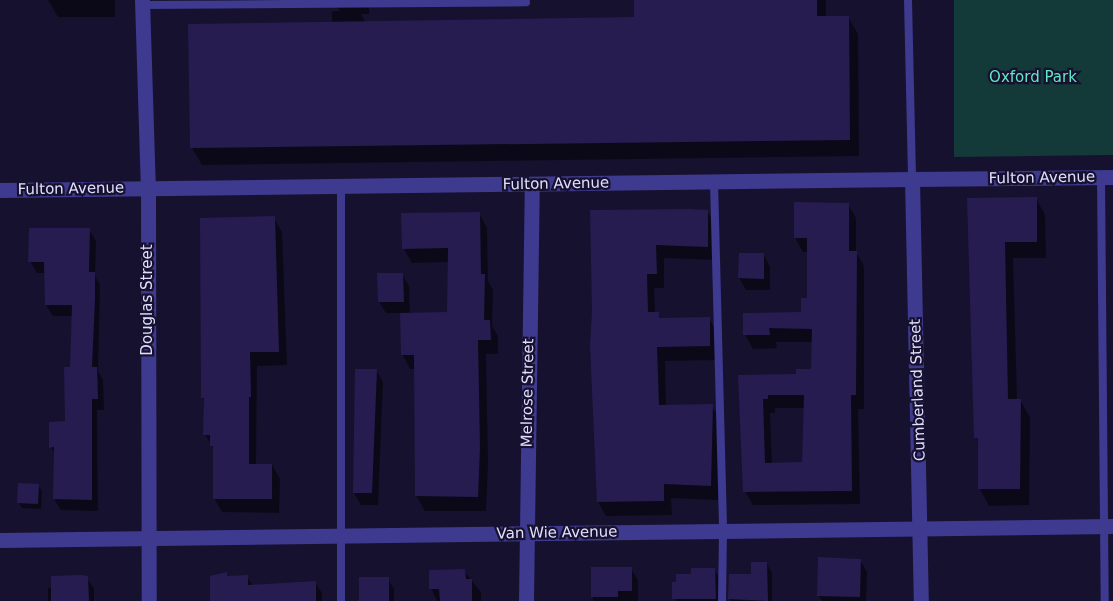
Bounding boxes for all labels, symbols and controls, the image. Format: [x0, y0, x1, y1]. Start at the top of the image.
park label: Oxford Park [989, 69, 1077, 87]
street label: Fulton Avenue [989, 168, 1095, 188]
street label: Fulton Avenue [503, 174, 609, 194]
street label: Fulton Avenue [18, 179, 124, 199]
street label: Douglas Street [139, 244, 157, 356]
street label: Cumberland Street [907, 319, 929, 461]
street label: Melrose Street [518, 338, 538, 448]
street label: Van Wie Avenue [496, 523, 618, 543]

